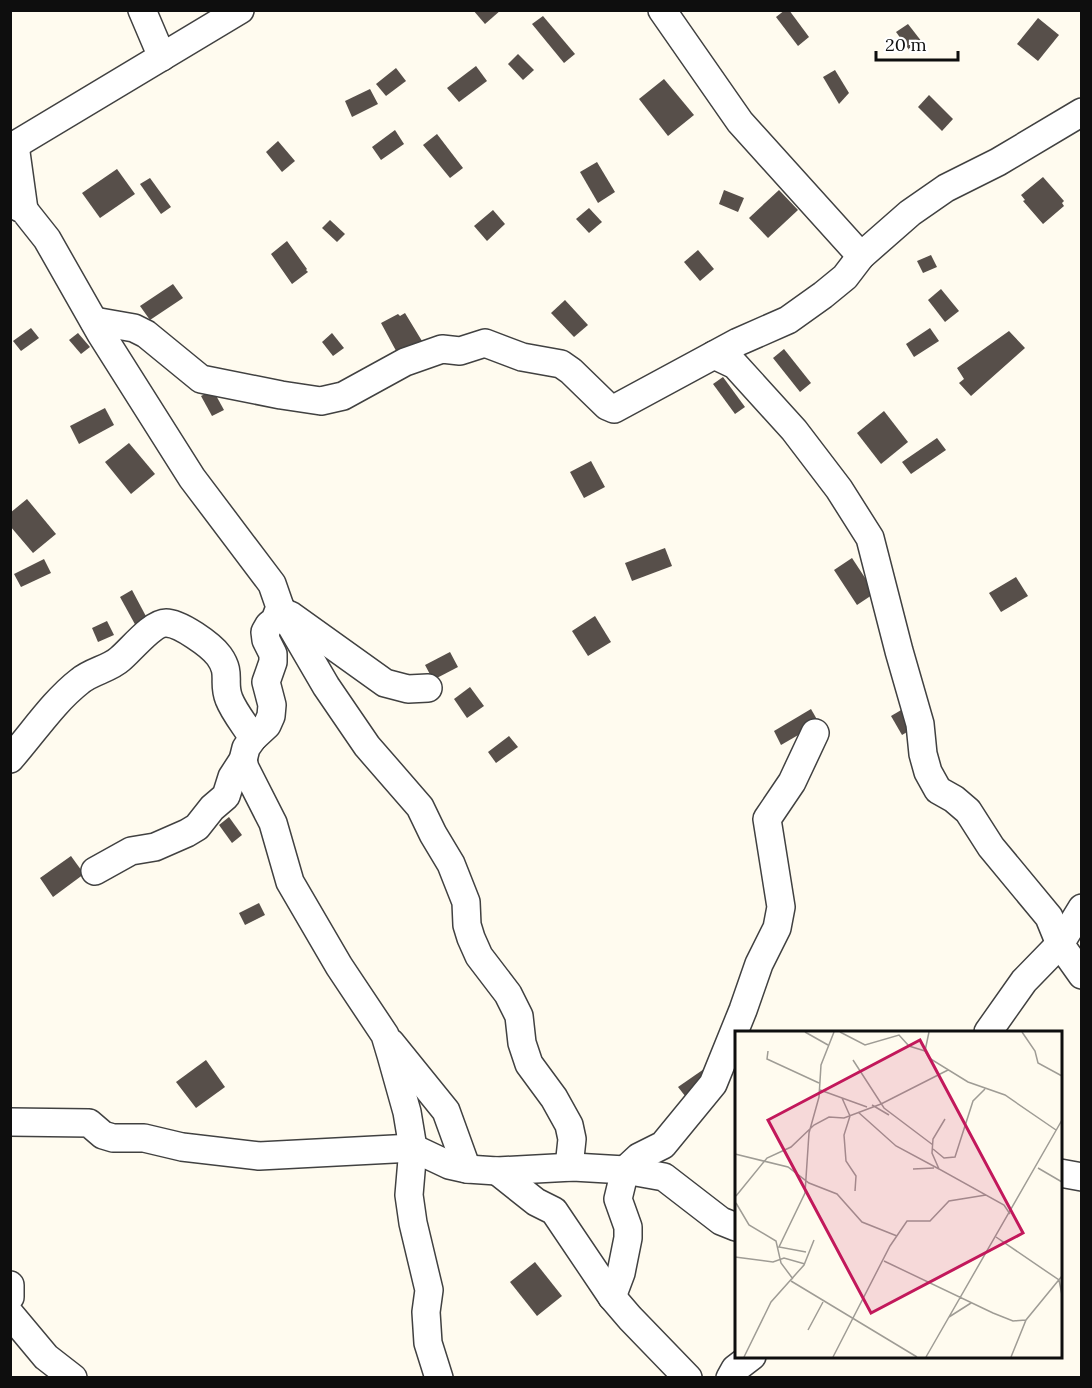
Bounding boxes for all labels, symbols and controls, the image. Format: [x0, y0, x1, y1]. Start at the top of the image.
scale bar [876, 24, 958, 62]
text: 20 m [885, 33, 927, 56]
inset map [735, 1031, 1062, 1358]

